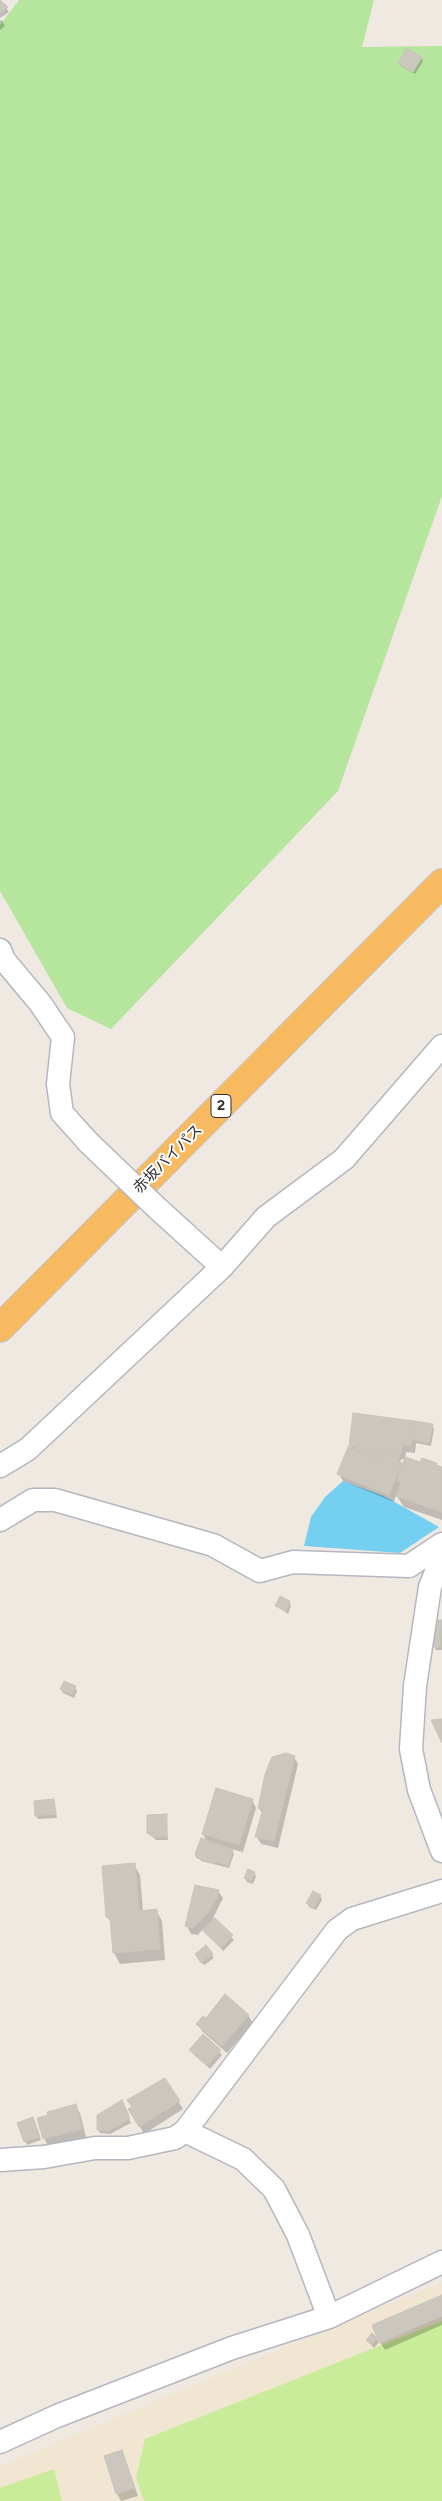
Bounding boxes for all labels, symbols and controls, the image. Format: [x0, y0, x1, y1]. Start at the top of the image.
road number: 2 [211, 1094, 231, 1118]
street label: 赤坂バイパス [130, 1121, 206, 1197]

